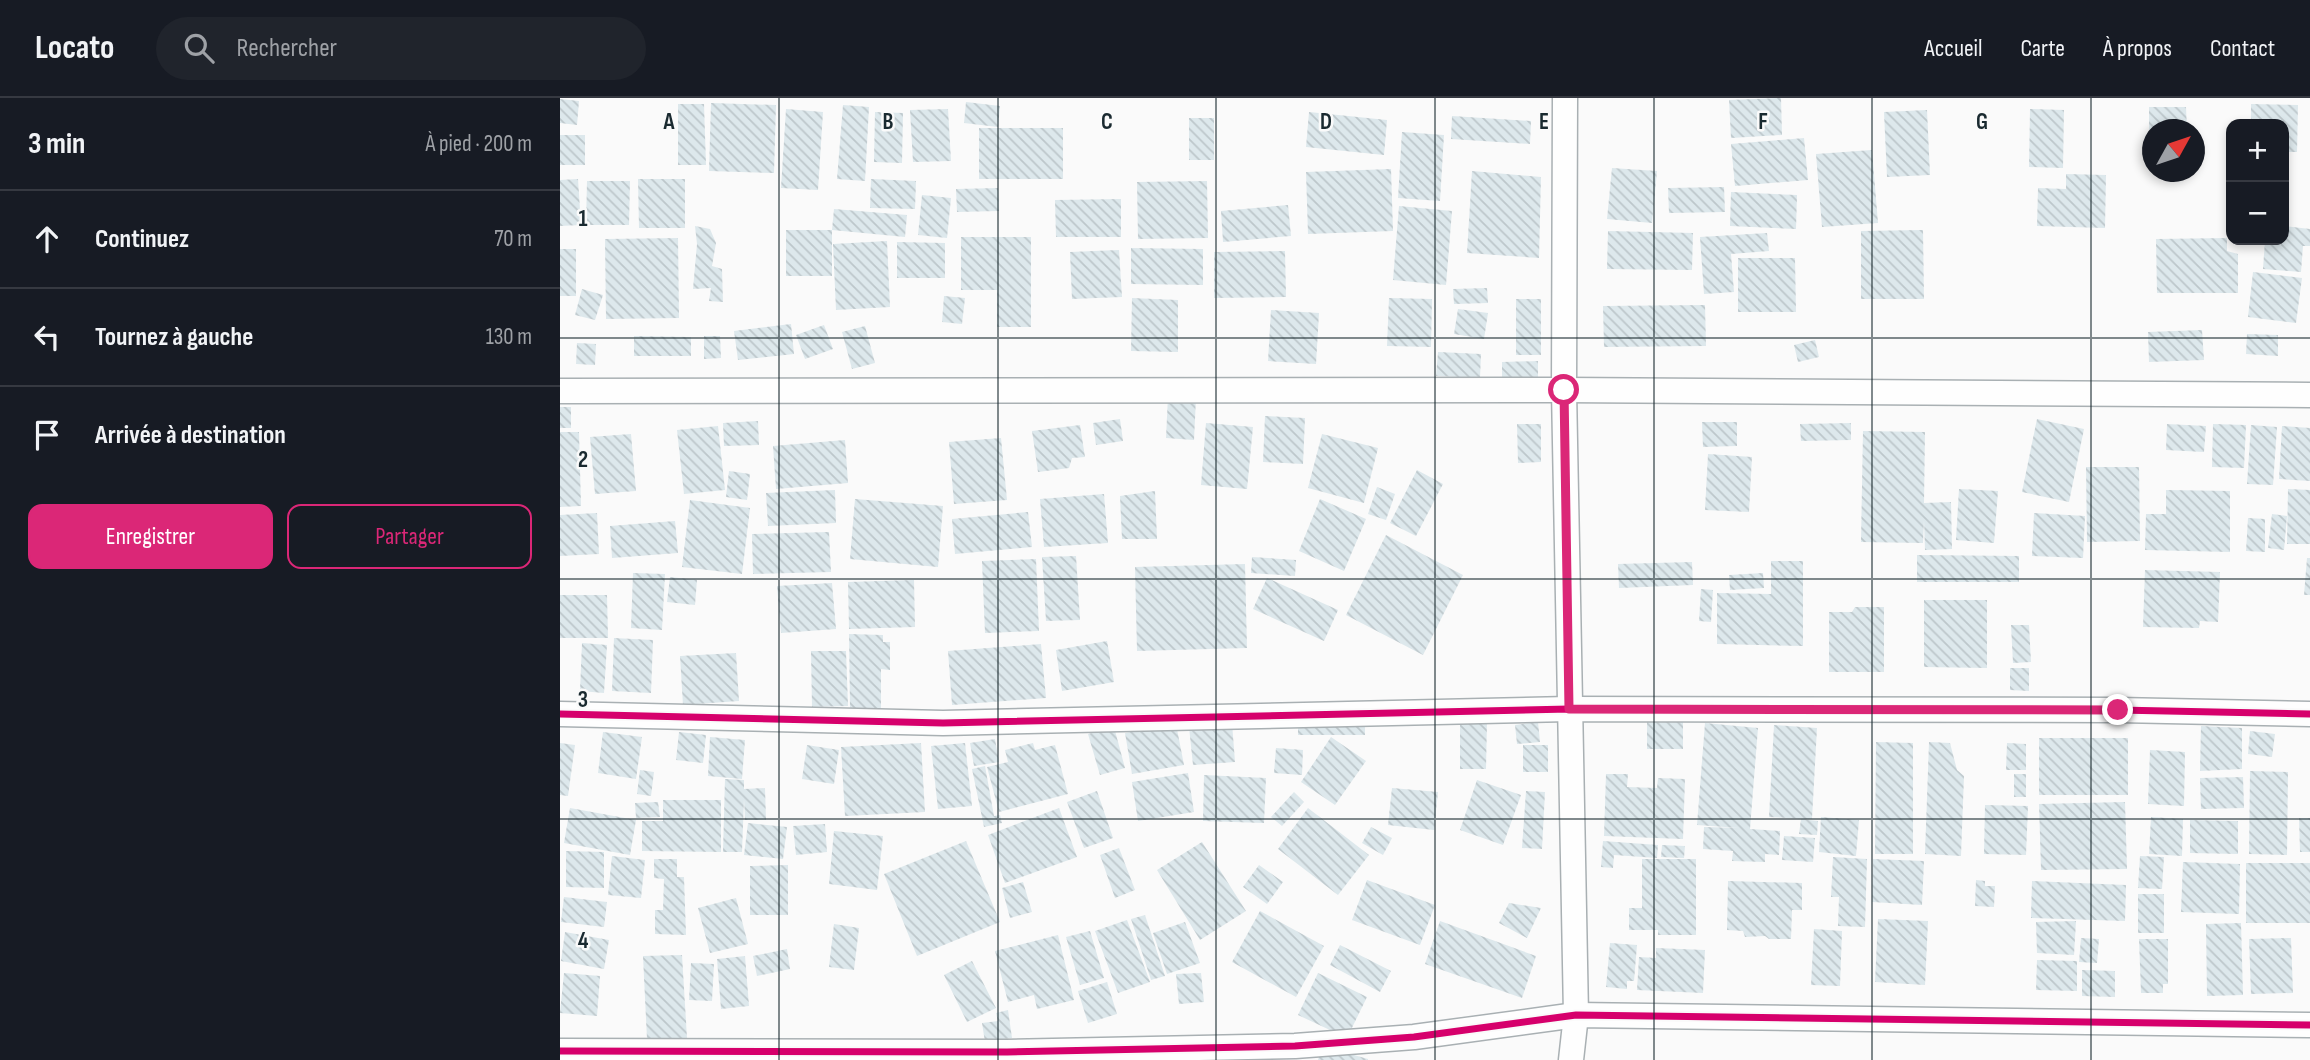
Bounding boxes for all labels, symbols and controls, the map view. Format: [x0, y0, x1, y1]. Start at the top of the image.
search box [156, 17, 646, 80]
text: Locato [35, 28, 114, 68]
icon: search [180, 29, 218, 67]
text: Rechercher [236, 33, 337, 64]
text: Accueil [1924, 34, 1983, 63]
text: Carte [2021, 34, 2065, 63]
text: À propos [2103, 34, 2172, 63]
text: Contact [2210, 34, 2275, 63]
text: A [663, 108, 676, 136]
text: B [883, 108, 894, 136]
text: C [1101, 108, 1113, 136]
text: D [1320, 108, 1332, 136]
text: E [1539, 108, 1549, 136]
text: F [1758, 108, 1768, 136]
text: G [1976, 108, 1988, 136]
north arrow [2142, 119, 2205, 182]
map controls [2226, 119, 2289, 245]
button: + [2226, 119, 2289, 182]
text: 3 min [28, 126, 85, 162]
text: À pied · 200 m [426, 130, 532, 158]
button: − [2226, 182, 2289, 245]
text: 1 [578, 205, 588, 233]
icon: ahead [28, 220, 66, 258]
text: Continuez [95, 224, 189, 255]
text: 70 m [494, 225, 532, 253]
icon: left [28, 318, 66, 356]
text: Tournez à gauche [95, 322, 253, 353]
text: 130 m [486, 323, 532, 351]
route start [1548, 374, 1579, 405]
icon: arrive [28, 416, 66, 454]
text: Arrivée à destination [95, 420, 286, 451]
text: 2 [578, 446, 588, 474]
button: Enregistrer [28, 504, 273, 569]
button: Partager [287, 504, 532, 569]
text: 3 [578, 686, 588, 714]
route end [2102, 694, 2133, 725]
text: 4 [578, 927, 589, 955]

